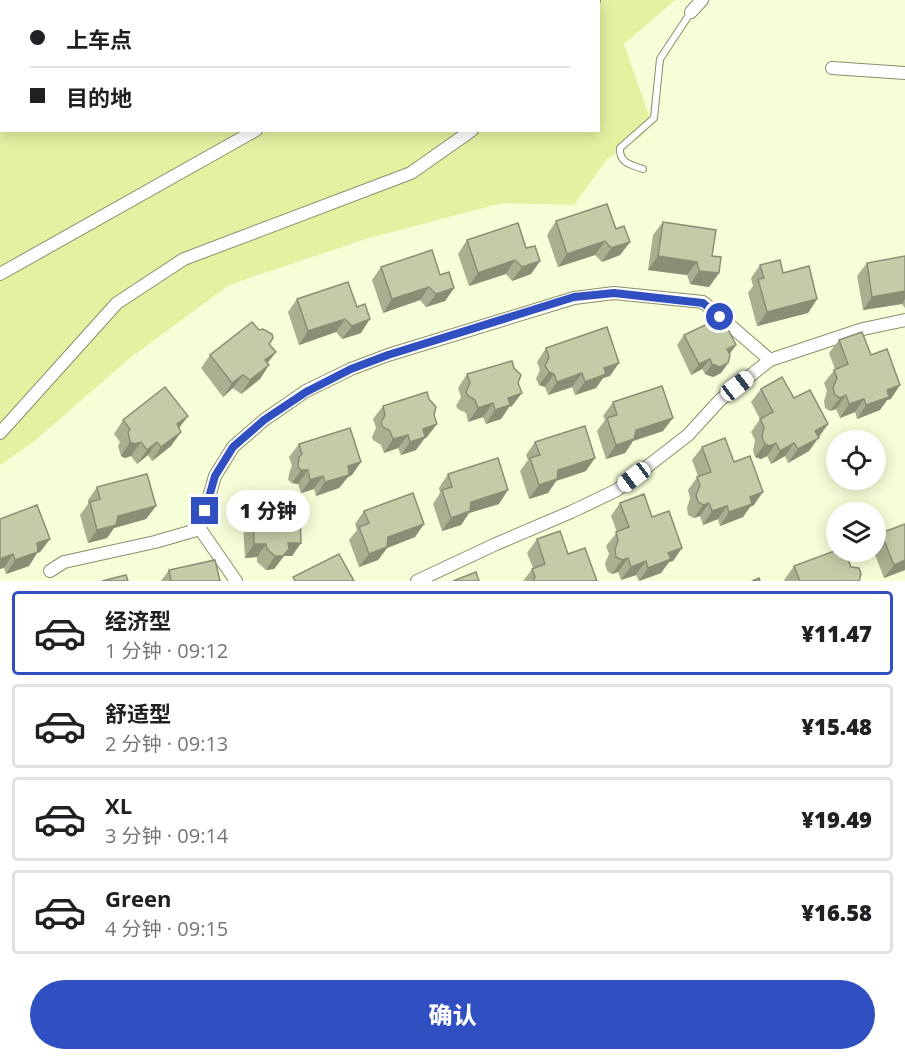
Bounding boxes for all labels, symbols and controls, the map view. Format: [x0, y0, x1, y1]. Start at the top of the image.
text: 上车点 [66, 24, 132, 54]
text: 目的地 [66, 82, 132, 112]
route start [706, 303, 733, 330]
car [717, 368, 757, 404]
map controls [826, 430, 886, 562]
button: locate [826, 430, 886, 490]
car [614, 459, 654, 495]
callout: 1 分钟 [226, 490, 310, 532]
route end [191, 497, 218, 524]
text: 1 分钟 [240, 497, 296, 524]
button: layers [826, 502, 886, 562]
text: 经济型 [105, 605, 171, 635]
icon: car [33, 606, 87, 660]
text: ¥11.47 [801, 618, 872, 648]
text: 1 分钟 · 09:12 [105, 637, 228, 664]
text: 舒适型 [105, 698, 171, 728]
icon: car [33, 699, 87, 753]
text: ¥15.48 [801, 711, 872, 741]
text: 2 分钟 · 09:13 [105, 730, 228, 757]
text: XL [105, 790, 132, 820]
icon: car [33, 792, 87, 846]
text: ¥19.49 [801, 804, 872, 834]
text: 3 分钟 · 09:14 [105, 822, 228, 849]
text: Green [105, 883, 171, 913]
icon: car [33, 885, 87, 939]
text: ¥16.58 [801, 897, 872, 927]
text: 4 分钟 · 09:15 [105, 915, 228, 942]
button: 确认 [30, 980, 875, 1049]

